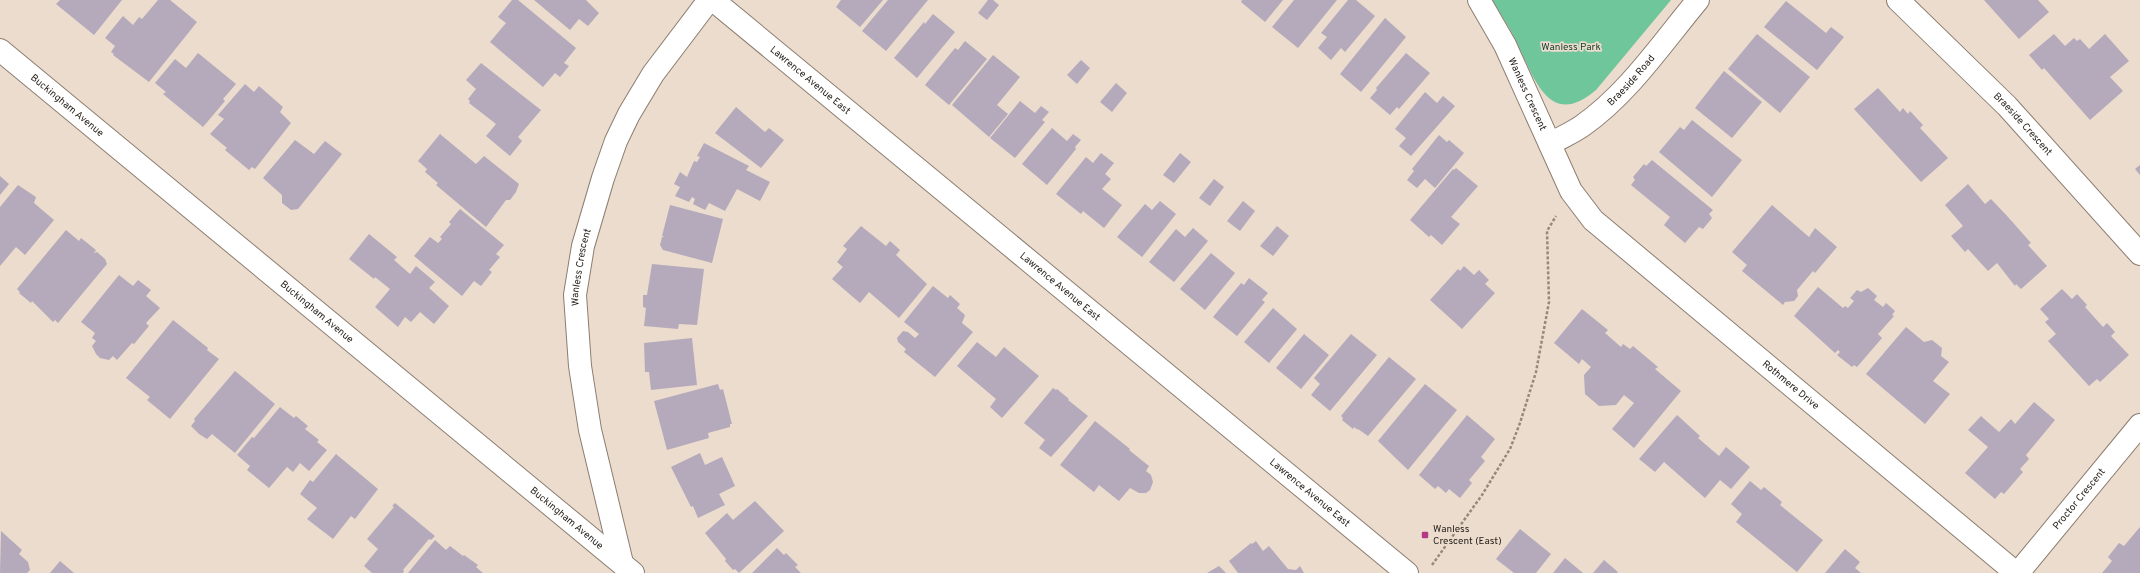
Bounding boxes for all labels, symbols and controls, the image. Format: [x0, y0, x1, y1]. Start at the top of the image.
park label: Wanless Park [1541, 41, 1601, 54]
street label: Lawrence Avenue East [767, 43, 853, 117]
street label: Braeside Road [1605, 52, 1658, 109]
street label: Wanless Crescent [1505, 56, 1549, 133]
street label: Buckingham Avenue [28, 71, 106, 140]
street label: Braeside Crescent [1990, 90, 2055, 159]
street label: Wanless Crescent [568, 227, 594, 307]
street label: Lawrence Avenue East [1017, 249, 1103, 324]
street label: Buckingham Avenue [277, 278, 356, 346]
street label: Rothmere Drive [1759, 357, 1822, 412]
street label: Lawrence Avenue East [1267, 456, 1353, 530]
street label: Proctor Crescent [2050, 465, 2108, 532]
street label: Buckingham Avenue [527, 484, 606, 552]
place label: Wanless Crescent (East) [1433, 523, 1502, 548]
marker: Wanless Crescent (East) [1420, 530, 1430, 540]

